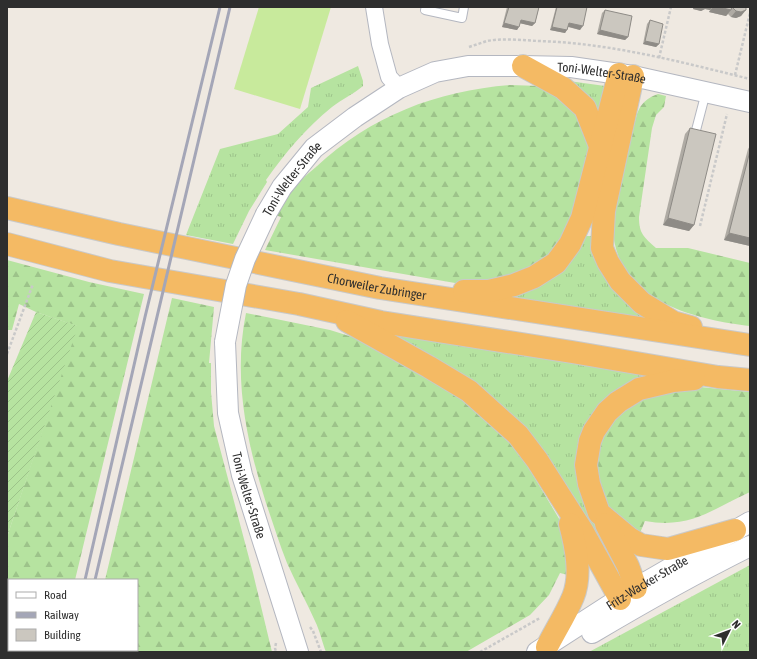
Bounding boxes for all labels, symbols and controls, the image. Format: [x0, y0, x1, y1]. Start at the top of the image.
street label: Toni-Welter-Straße [557, 59, 648, 86]
street label: Toni-Welter-Straße [259, 138, 324, 218]
street label: Chorweiler Zubringer [326, 270, 427, 303]
street label: Toni-Welter-Straße [230, 451, 269, 540]
street label: Fritz-Wacker-Straße [603, 552, 690, 613]
legend [8, 579, 138, 651]
text: Road [44, 588, 67, 602]
text: Railway [44, 608, 79, 622]
north arrow [709, 611, 749, 651]
text: N [730, 618, 743, 631]
text: Building [44, 628, 82, 642]

